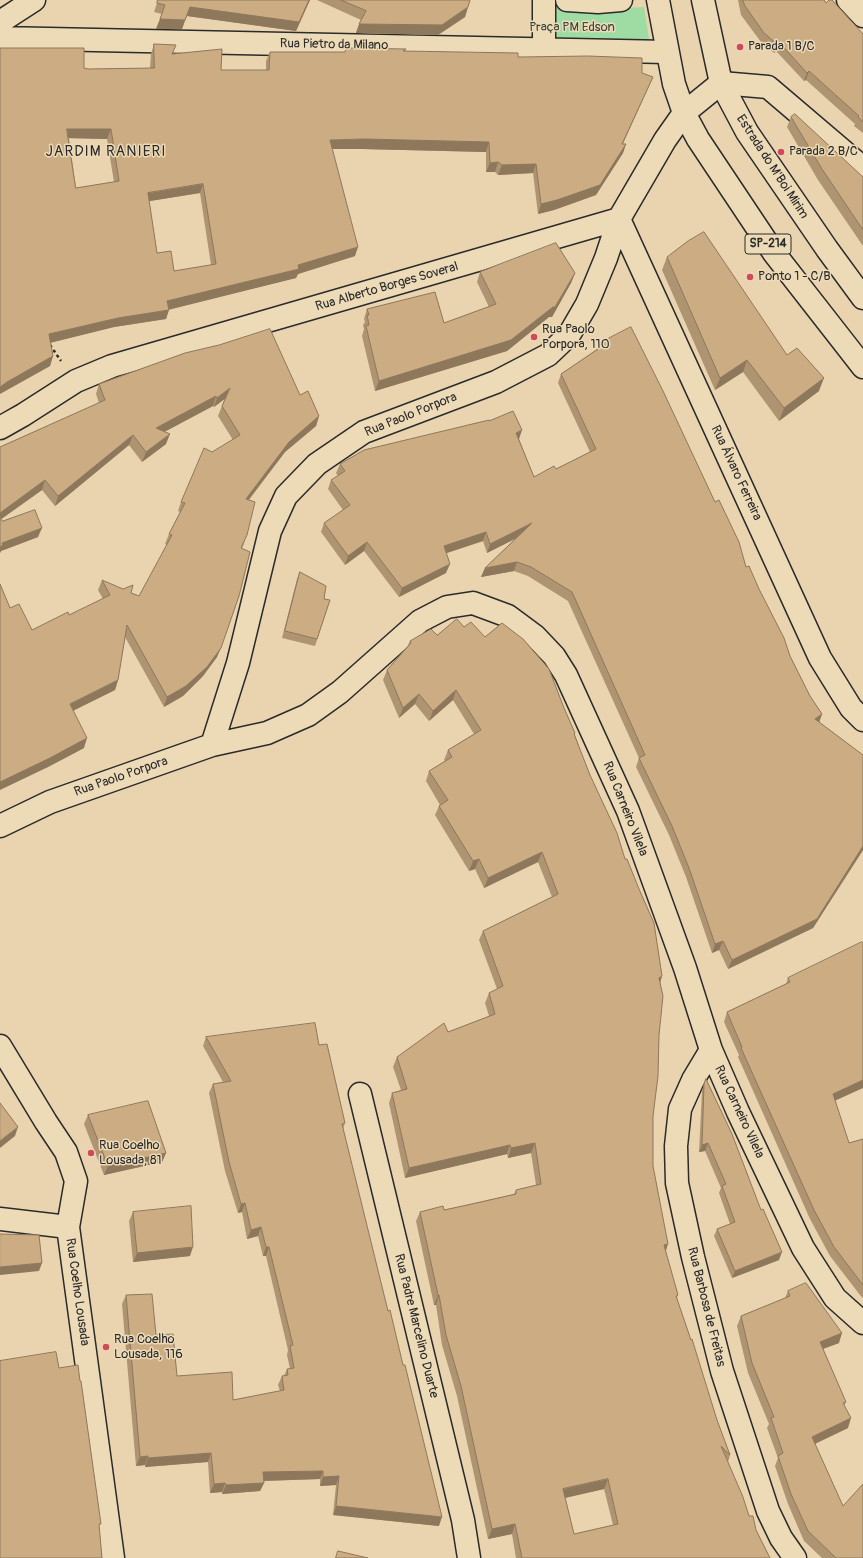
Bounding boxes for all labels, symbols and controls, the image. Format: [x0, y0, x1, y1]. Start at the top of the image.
park label: Praça PM Edson [529, 20, 615, 36]
street label: Rua Pietro da Milano [280, 36, 388, 54]
place label: Parada 1 B/C [748, 39, 815, 55]
marker: Parada 1 B/C [735, 42, 745, 52]
street label: Estrada do M'Boi Mirim [733, 112, 811, 222]
district label: JARDIM RANIERI [46, 143, 166, 161]
place label: Parada 2 B/C [789, 144, 858, 160]
marker: Parada 2 B/C [776, 147, 786, 157]
road number: SP-214 [745, 234, 791, 254]
street label: Rua Alberto Borges Soveral [314, 259, 460, 315]
place label: Ponto 1 - C/B [758, 269, 831, 285]
marker: Ponto 1 - C/B [745, 272, 755, 282]
place label: Rua Paolo Porpora, 110 [542, 322, 610, 353]
marker: Rua Paolo Porpora, 110 [529, 332, 539, 342]
street label: Rua Paolo Porpora [363, 389, 459, 441]
street label: Rua Álvaro Ferreira [707, 423, 765, 523]
street label: Rua Paolo Porpora [72, 754, 170, 800]
street label: Rua Carneiro Vilela [599, 759, 651, 859]
street label: Rua Carneiro Vilela [711, 1063, 767, 1161]
place label: Rua Coelho Lousada, 81 [99, 1138, 162, 1169]
marker: Rua Coelho Lousada, 81 [86, 1148, 96, 1158]
street label: Rua Coelho Lousada [62, 1237, 92, 1347]
street label: Rua Barbosa de Freitas [684, 1246, 728, 1368]
street label: Rua Padre Marcelino Duarte [391, 1252, 441, 1400]
place label: Rua Coelho Lousada, 116 [114, 1332, 183, 1363]
marker: Rua Coelho Lousada, 116 [101, 1342, 111, 1352]

